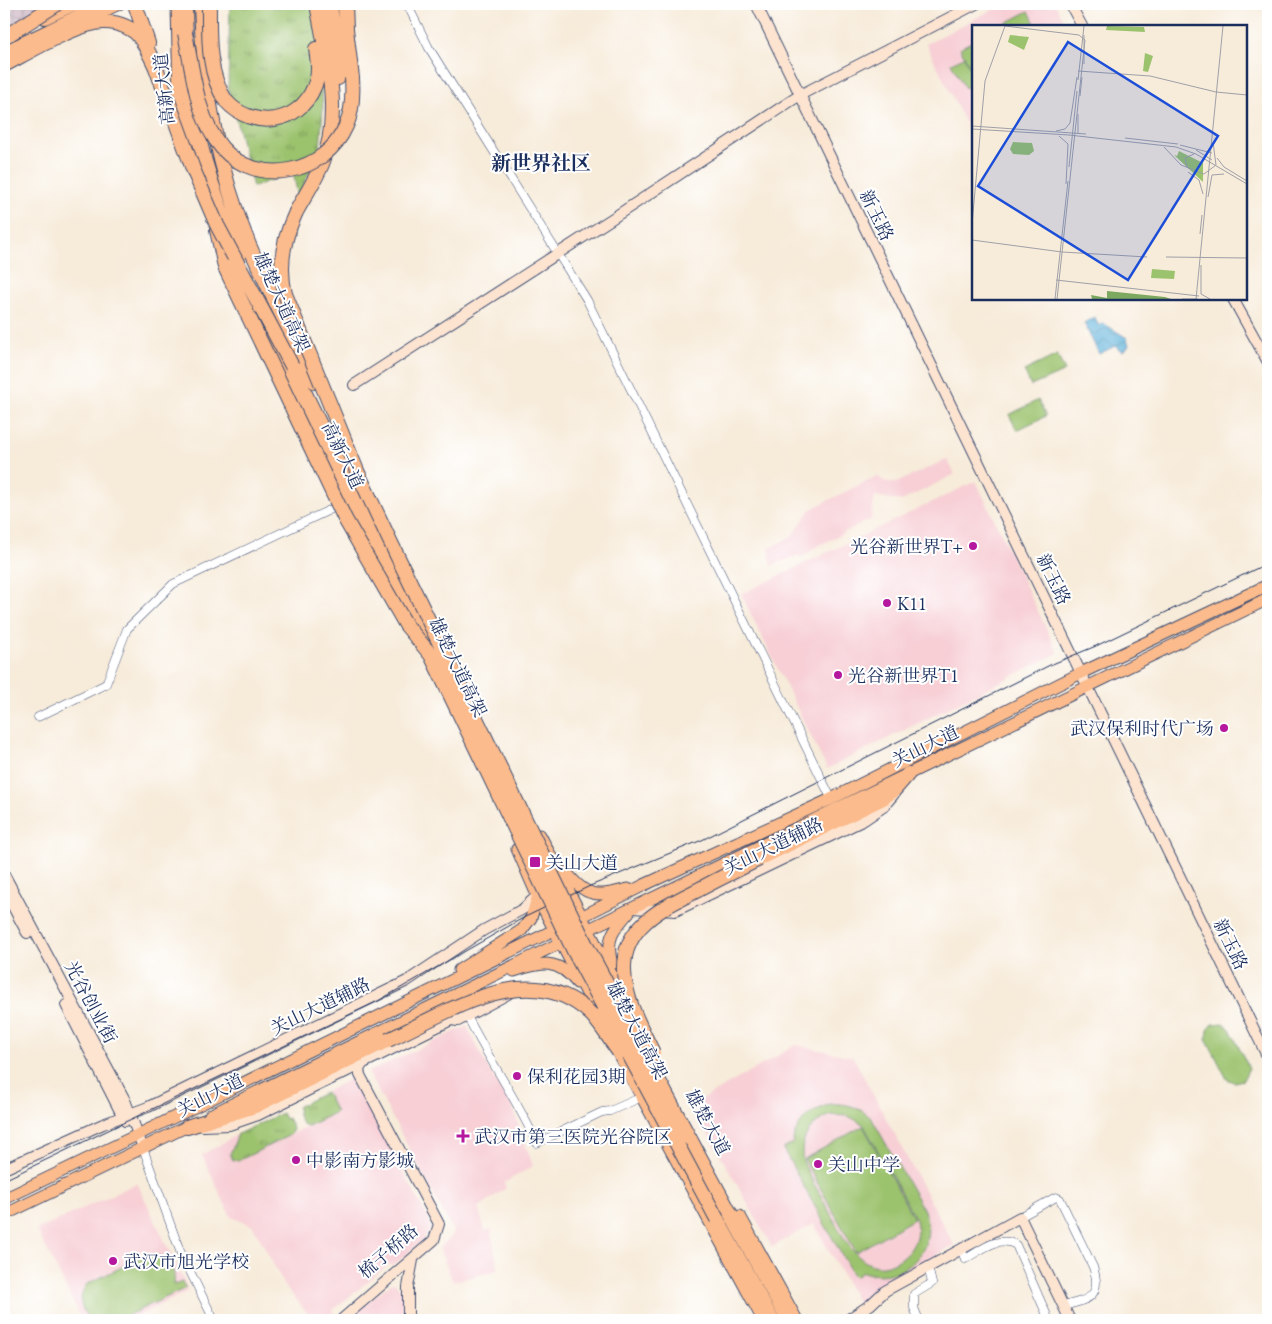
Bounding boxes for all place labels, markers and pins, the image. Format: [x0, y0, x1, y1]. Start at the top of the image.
place label: 光谷新世界T+ [850, 535, 963, 558]
marker: 光谷新世界T+ [967, 540, 979, 552]
place label: K11 [897, 592, 927, 615]
marker: K11 [881, 597, 893, 609]
place label: 光谷新世界T1 [848, 664, 959, 687]
marker: 光谷新世界T1 [832, 669, 844, 681]
place label: 武汉保利时代广场 [1070, 717, 1214, 740]
marker: 武汉保利时代广场 [1218, 722, 1230, 734]
place label: 关山大道 [546, 851, 618, 874]
marker: 关山大道 [528, 855, 542, 869]
place label: 保利花园3期 [527, 1065, 626, 1088]
marker: 保利花园3期 [511, 1070, 523, 1082]
place label: 武汉市第三医院光谷院区 [474, 1125, 672, 1148]
marker: 武汉市第三医院光谷院区 [456, 1129, 470, 1143]
place label: 中影南方影城 [306, 1149, 414, 1172]
place label: 关山中学 [828, 1153, 900, 1176]
marker: 中影南方影城 [290, 1154, 302, 1166]
marker: 关山中学 [812, 1158, 824, 1170]
place label: 武汉市旭光学校 [123, 1250, 249, 1273]
marker: 武汉市旭光学校 [107, 1255, 119, 1267]

